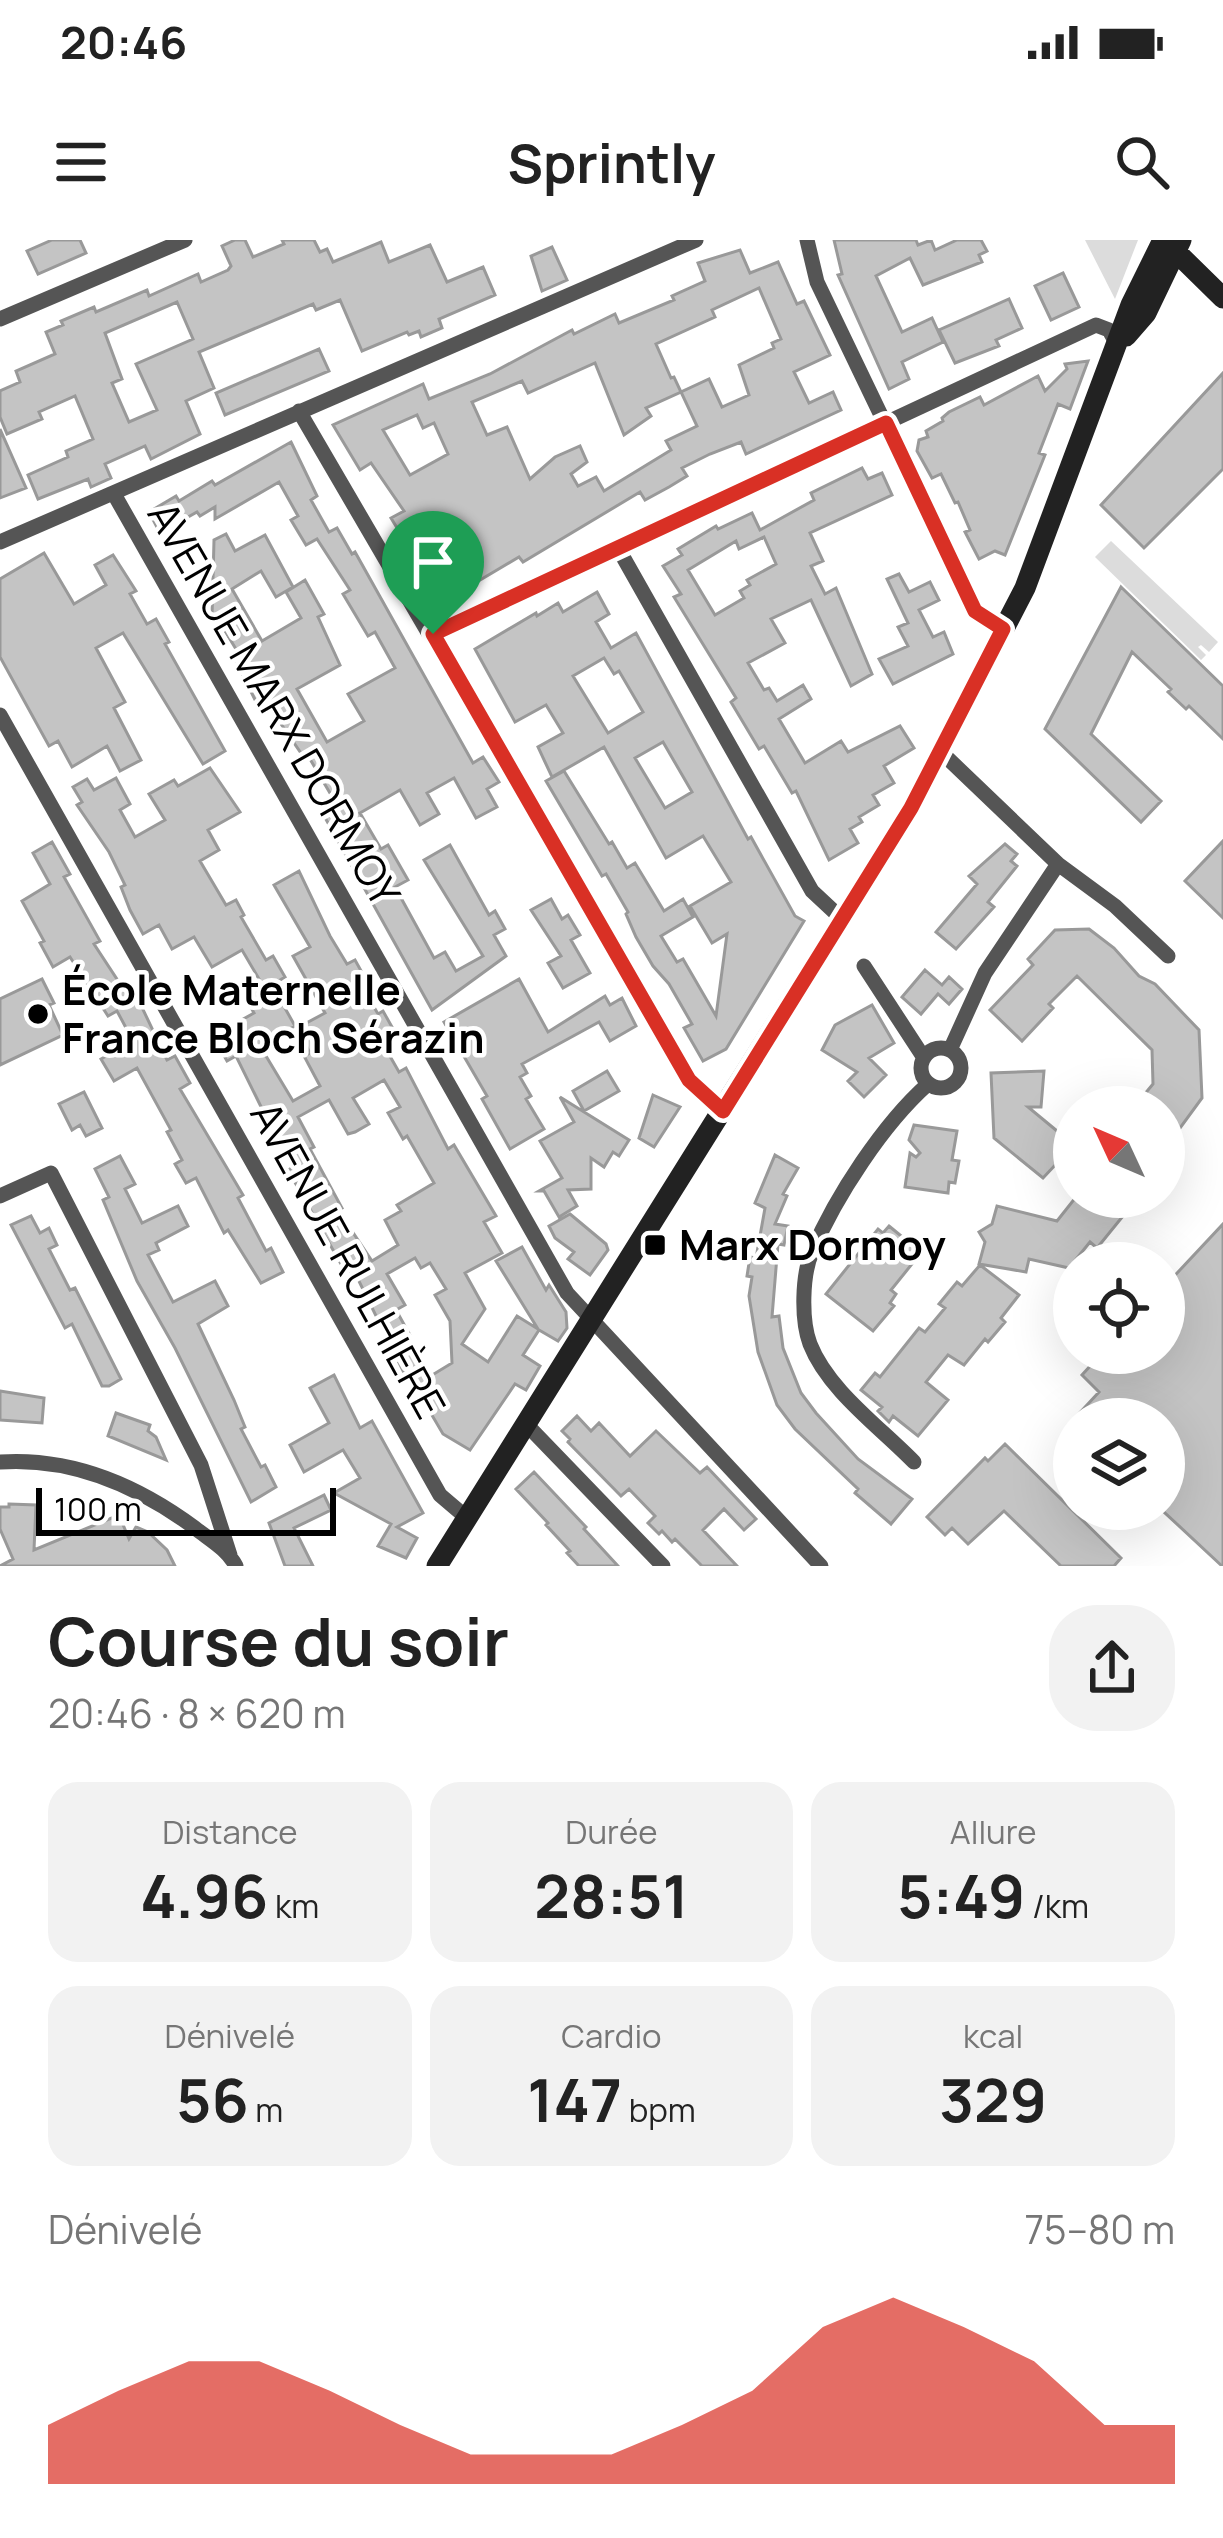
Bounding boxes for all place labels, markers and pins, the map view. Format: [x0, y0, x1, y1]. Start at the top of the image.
pin [382, 511, 484, 634]
place label: École Maternelle France Bloch Sérazin [62, 960, 484, 1066]
marker: École Maternelle France Bloch Sérazin [25, 1001, 51, 1027]
place label: Marx Dormoy [679, 1215, 946, 1273]
marker: Marx Dormoy [642, 1232, 668, 1258]

